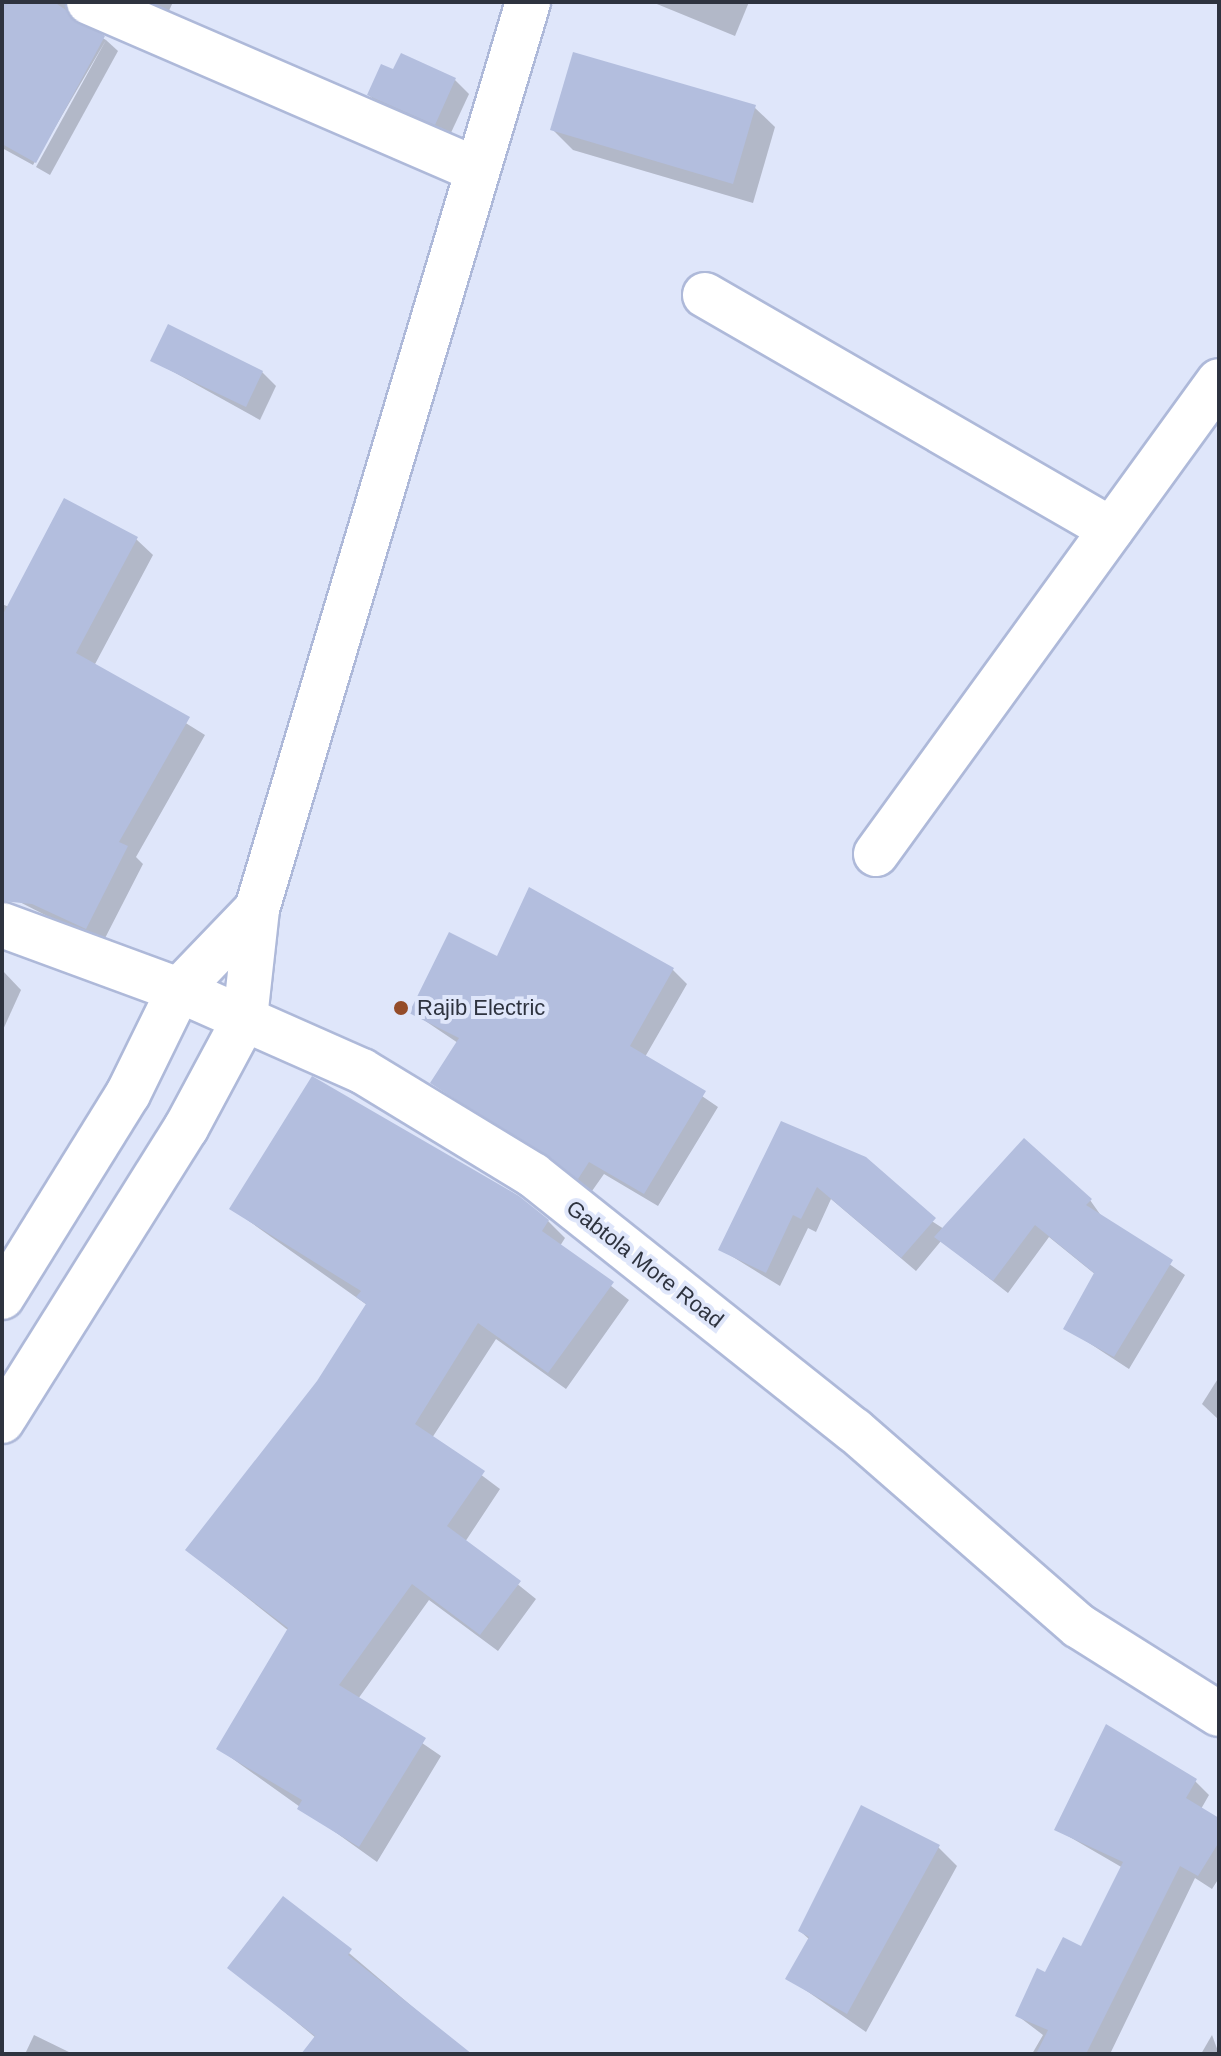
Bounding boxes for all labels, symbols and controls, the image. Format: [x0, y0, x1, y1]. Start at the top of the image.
place label: Rajib Electric [417, 995, 545, 1021]
marker: Rajib Electric [392, 999, 410, 1017]
street label: Gabtola More Road [561, 1194, 729, 1334]

